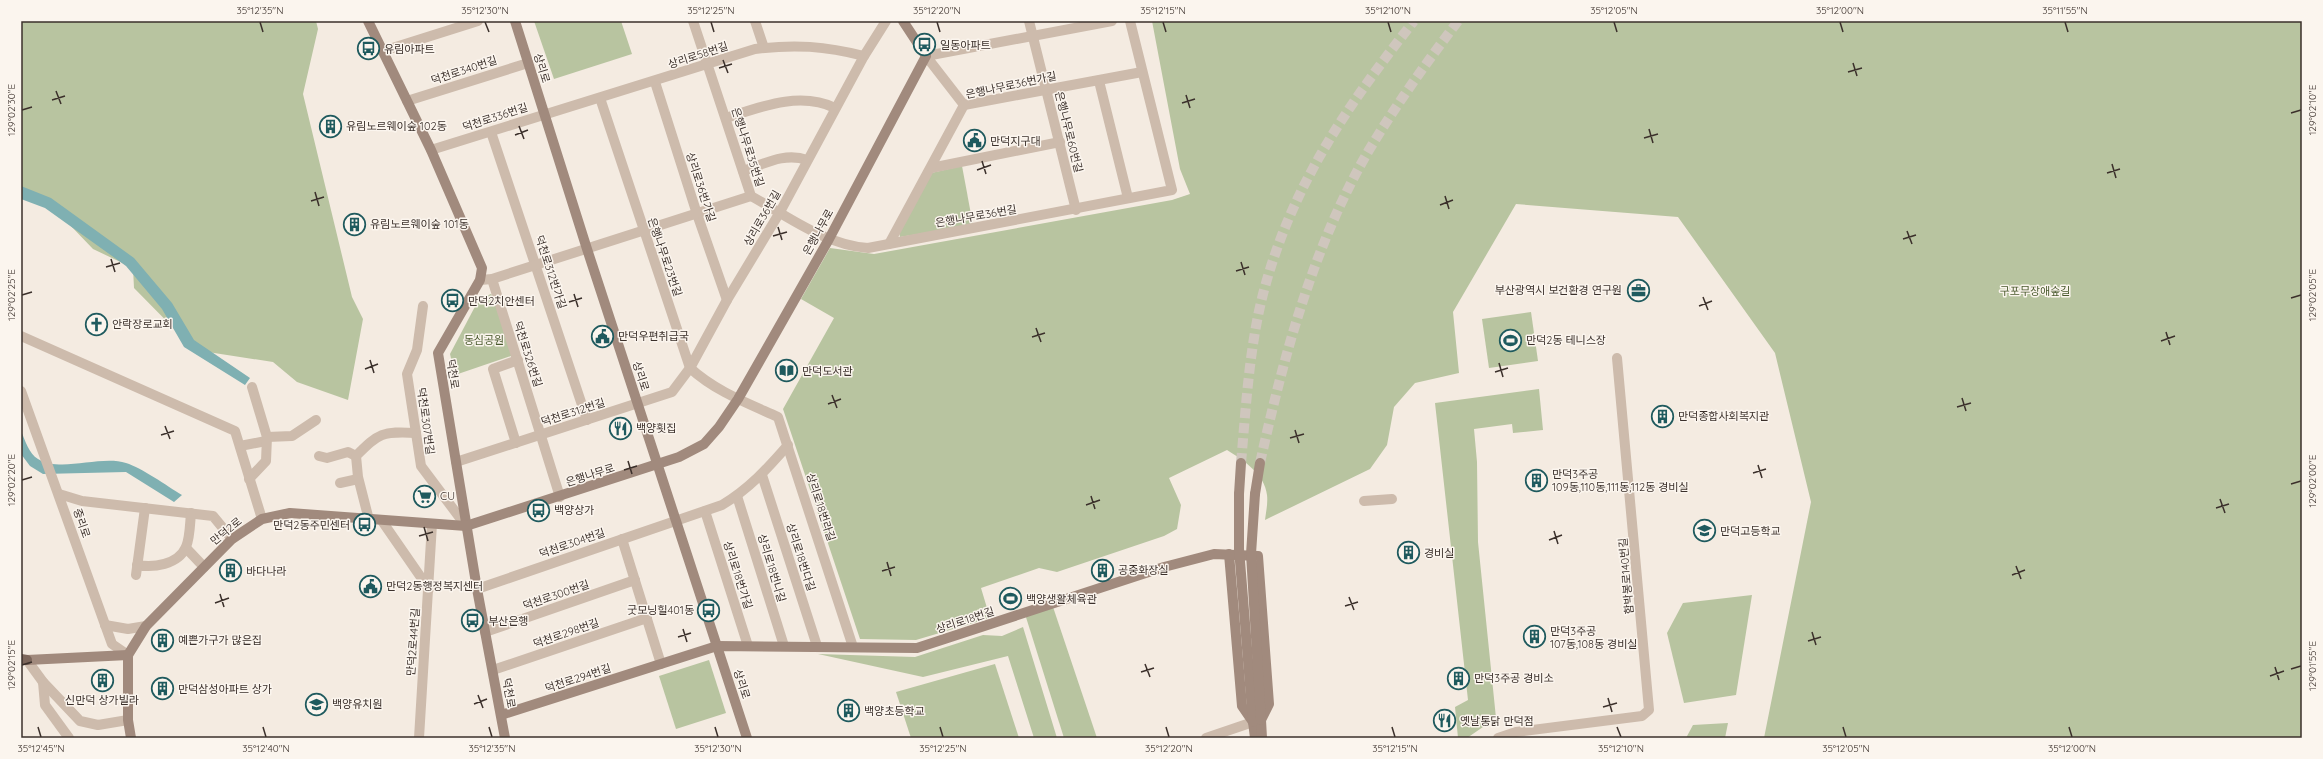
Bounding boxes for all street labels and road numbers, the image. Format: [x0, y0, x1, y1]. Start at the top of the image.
street label: 상리로58번길 [666, 39, 730, 71]
street label: 상리로 [531, 51, 553, 85]
street label: 덕천로340번길 [429, 53, 499, 87]
street label: 은행나무로36번가길 [964, 69, 1058, 101]
street label: 은행나무로60번길 [1052, 90, 1086, 174]
street label: 덕천로336번길 [460, 100, 530, 134]
street label: 은행나무로35번길 [729, 106, 767, 188]
street label: 상리로36번가길 [683, 150, 719, 224]
street label: 상리로36번길 [740, 188, 784, 248]
street label: 은행나무로36번길 [934, 202, 1018, 230]
street label: 은행나무로 [800, 206, 836, 258]
street label: 은행나무로23번길 [645, 216, 685, 298]
street label: 덕천로312번가길 [532, 233, 570, 311]
street label: 덕천로326번길 [511, 319, 545, 389]
street label: 덕천로 [444, 358, 462, 390]
street label: 상리로 [630, 359, 652, 393]
street label: 덕천로307번길 [414, 386, 438, 456]
street label: 덕천로312번길 [539, 395, 607, 429]
street label: 은행나무로 [564, 461, 616, 489]
street label: 상리로18번라길 [803, 471, 839, 543]
street label: 중리로 [70, 506, 94, 540]
street label: 만덕2로 [207, 514, 245, 548]
street label: 상리로18번다길 [783, 521, 819, 593]
street label: 덕천로304번길 [537, 525, 607, 561]
street label: 상리로18번나길 [755, 532, 789, 604]
street label: 함박봉로140번길 [1616, 537, 1636, 615]
street label: 상리로18번가길 [720, 539, 756, 611]
street label: 덕천로300번길 [521, 577, 591, 613]
street label: 상리로18번길 [934, 604, 996, 636]
street label: 만덕2로44번길 [404, 607, 422, 677]
street label: 덕천로298번길 [531, 615, 601, 651]
street label: 덕천로294번길 [543, 661, 613, 695]
street label: 상리로 [731, 667, 753, 701]
street label: 덕천로 [499, 677, 519, 709]

